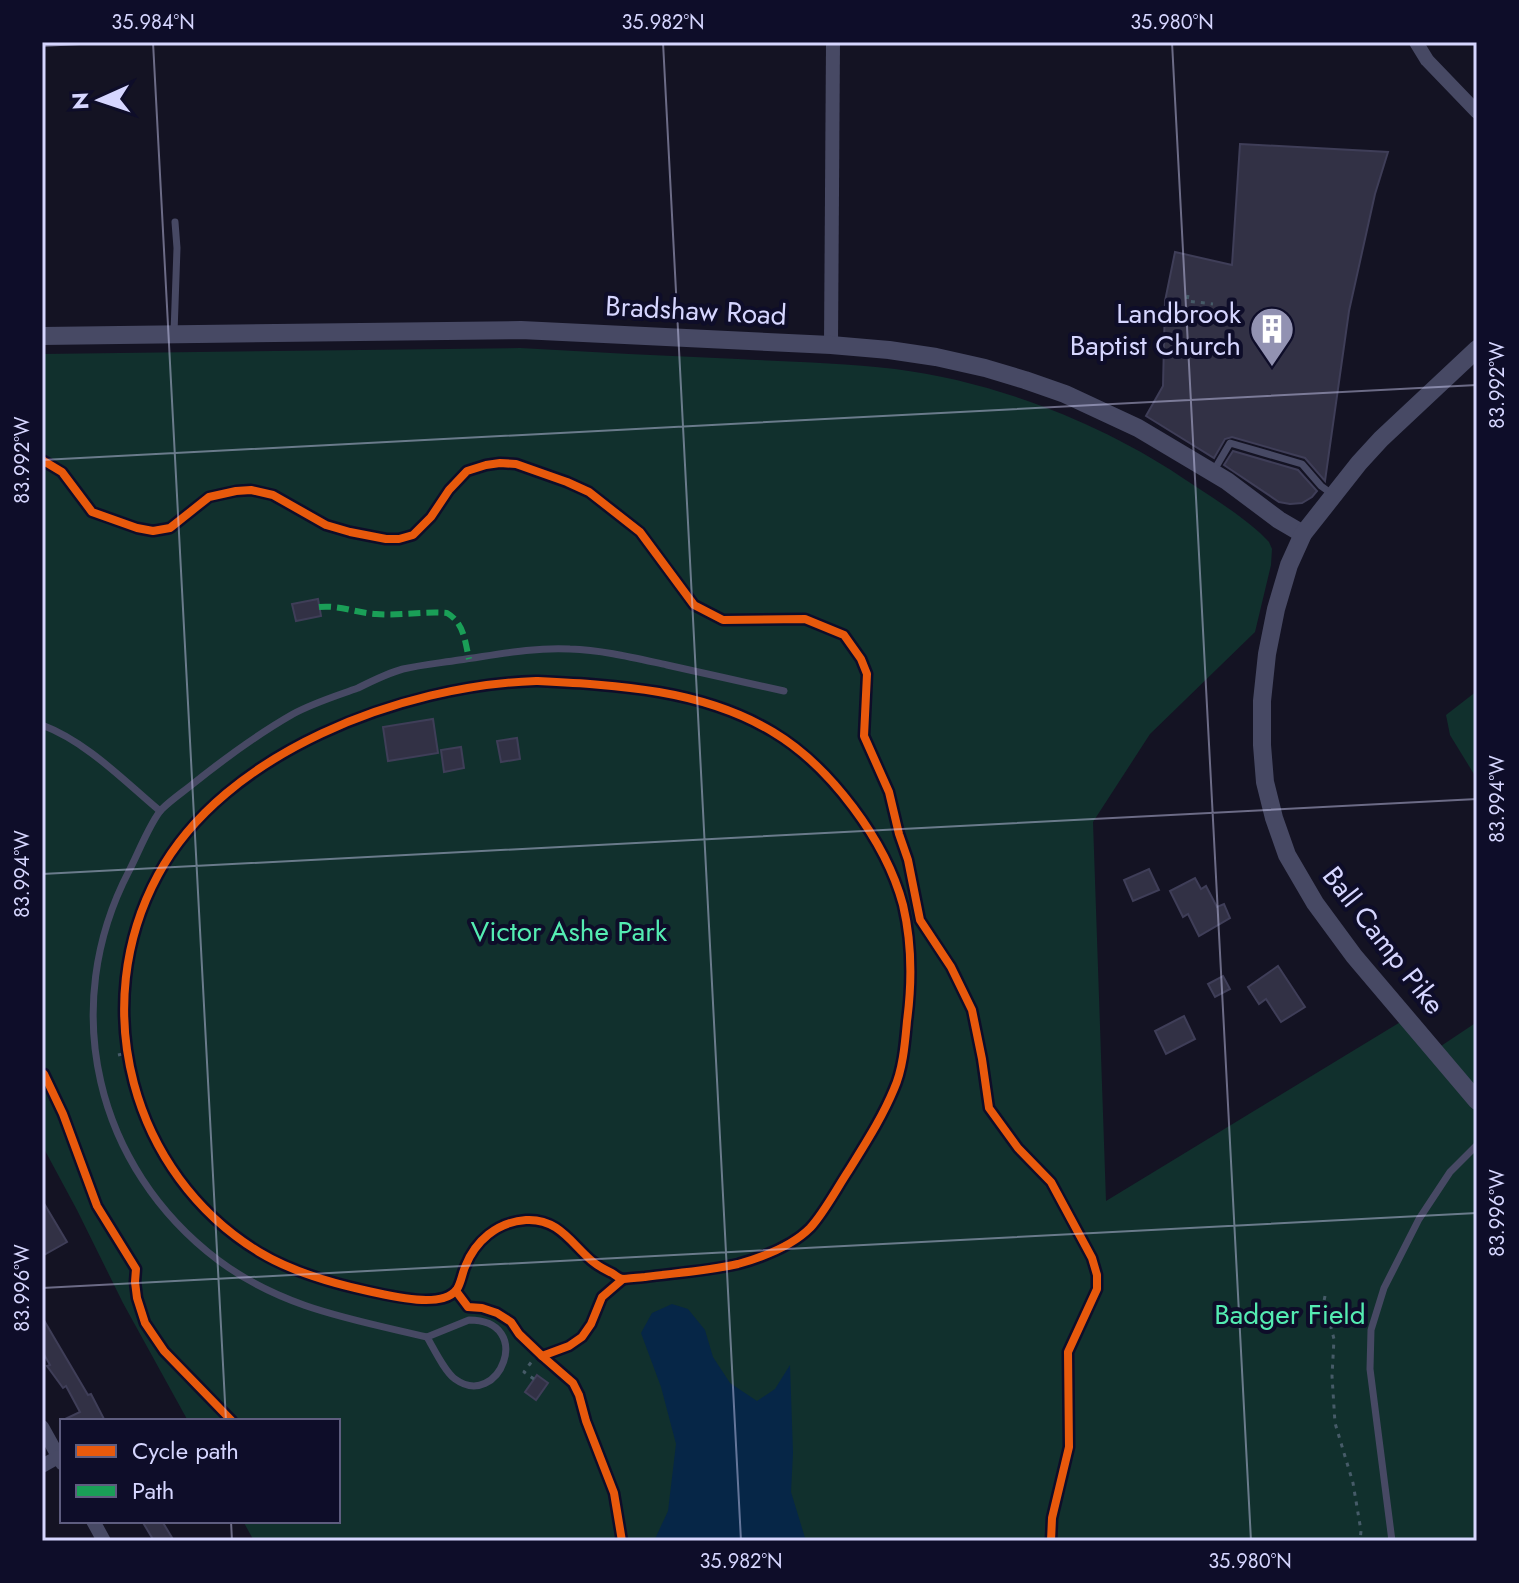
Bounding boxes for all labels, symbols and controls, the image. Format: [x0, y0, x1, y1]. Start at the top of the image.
text: 35.984°N [111, 8, 195, 37]
text: 35.982°N [621, 8, 705, 37]
text: 35.980°N [1130, 8, 1214, 37]
north arrow [60, 60, 140, 140]
text: N [64, 91, 96, 111]
street label: Bradshaw Road [604, 285, 788, 336]
place label: Landbrook Baptist Church [1070, 293, 1242, 366]
building icon: Landbrook Baptist Church [1248, 305, 1296, 368]
text: 83.992°W [1483, 341, 1512, 429]
text: 83.992°W [8, 416, 37, 504]
text: 83.994°W [1483, 755, 1512, 843]
text: 83.994°W [8, 830, 37, 918]
street label: Ball Camp Pike [1313, 857, 1455, 1023]
park label: Victor Ashe Park [471, 911, 668, 952]
text: 83.996°W [1483, 1169, 1512, 1257]
text: 83.996°W [8, 1244, 37, 1332]
park label: Badger Field [1214, 1294, 1366, 1335]
legend [60, 1419, 340, 1523]
text: Cycle path [132, 1433, 239, 1468]
text: Path [132, 1473, 174, 1508]
text: 35.982°N [699, 1547, 783, 1576]
text: 35.980°N [1208, 1547, 1292, 1576]

